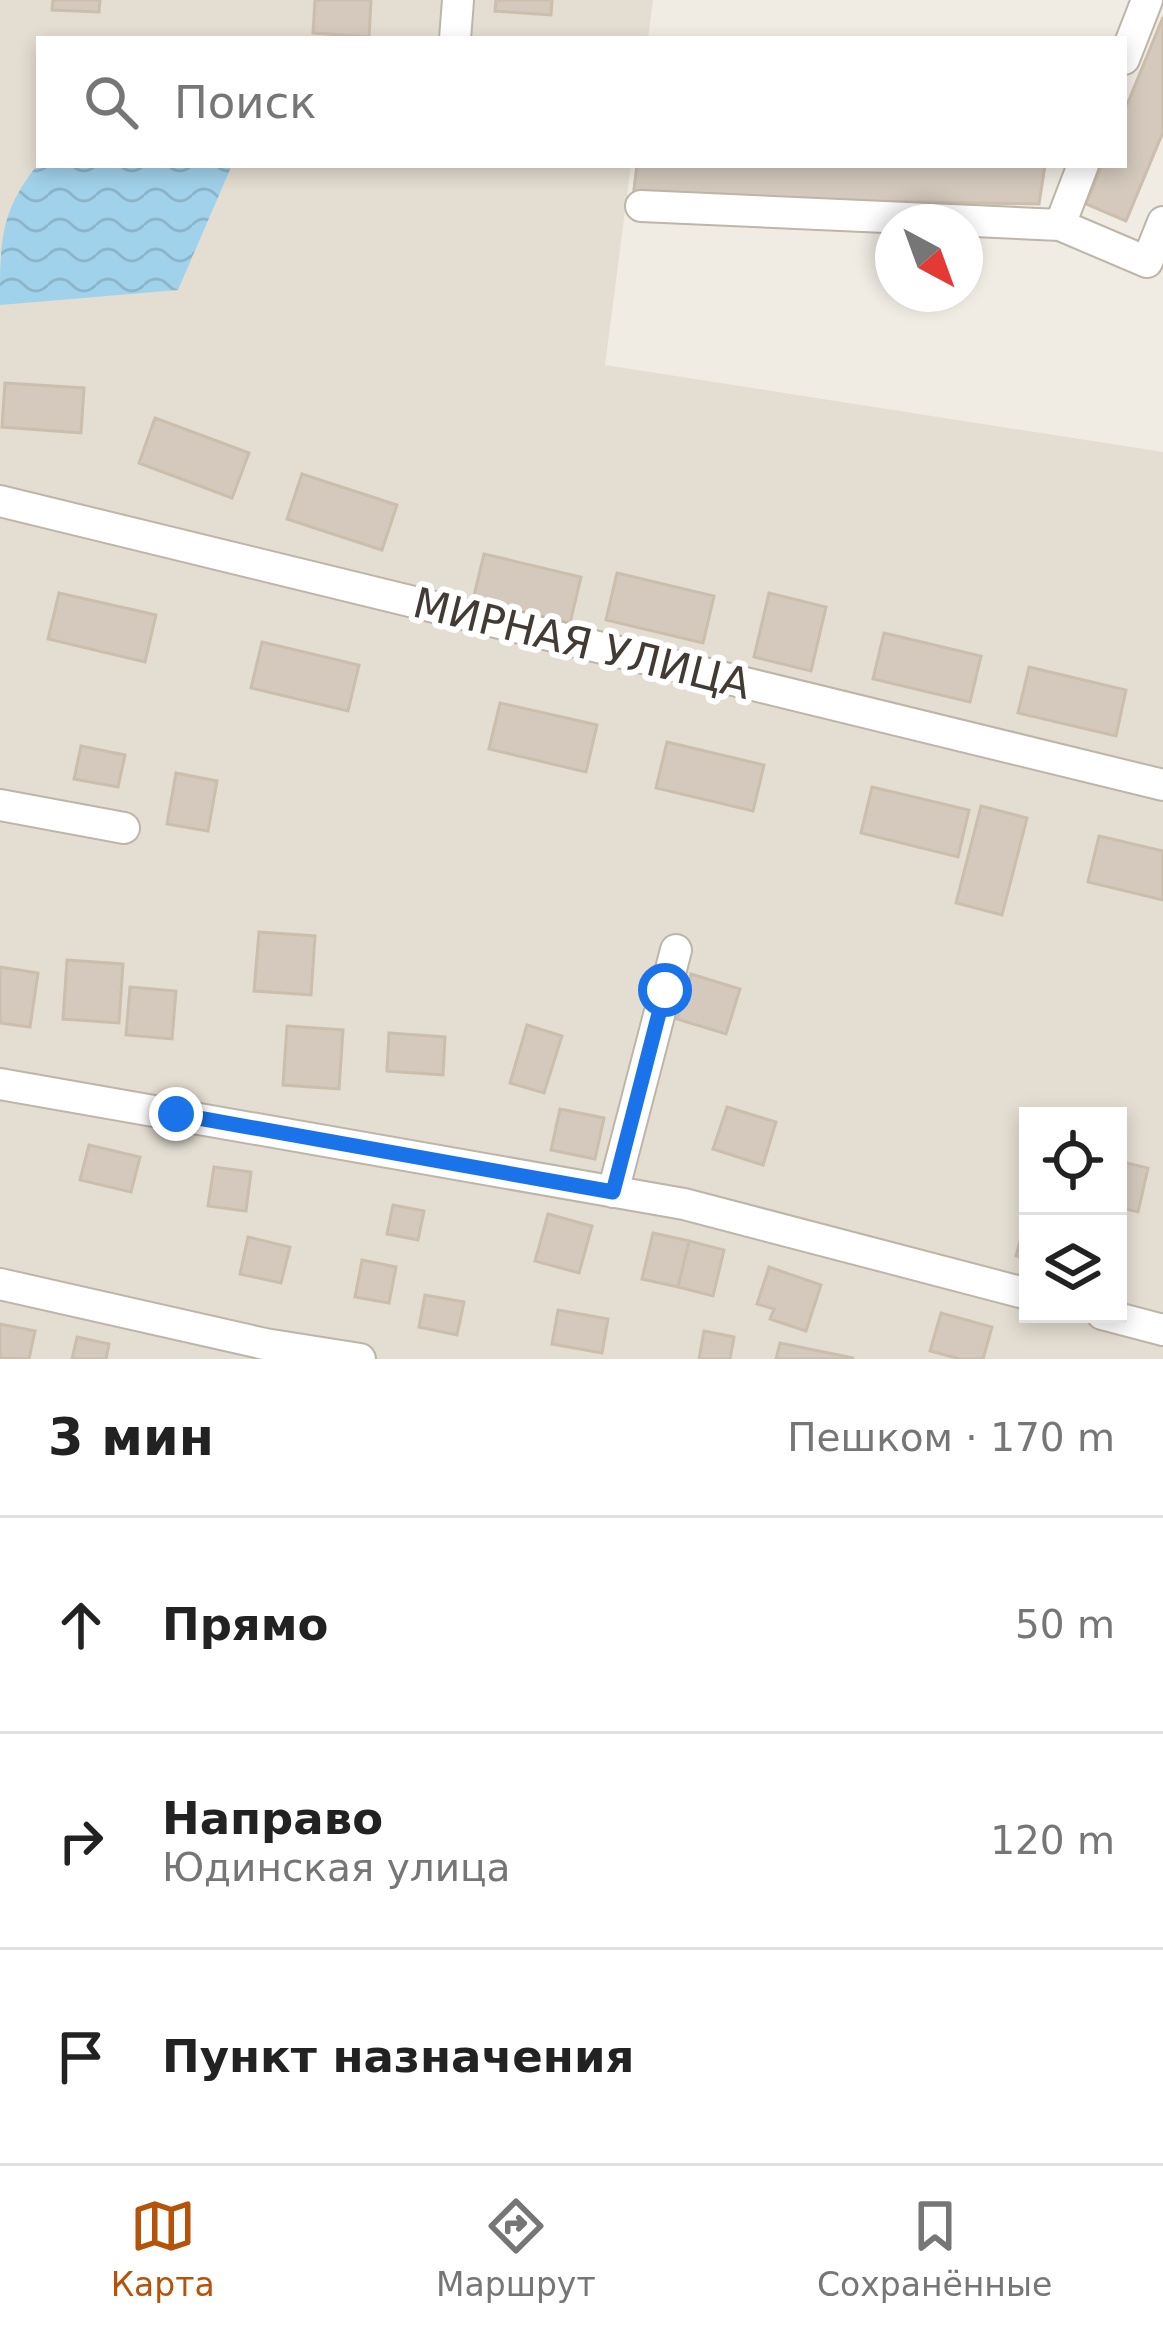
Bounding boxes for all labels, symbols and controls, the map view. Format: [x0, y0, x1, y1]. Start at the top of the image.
search box [36, 36, 1127, 168]
icon: search [78, 69, 144, 135]
text: Поиск [174, 76, 317, 129]
north arrow [875, 204, 983, 312]
street label: МИРНАЯ УЛИЦА [408, 578, 756, 709]
route start [638, 963, 692, 1017]
route end [149, 1087, 203, 1141]
map controls [1019, 1107, 1127, 1323]
button: locate [1019, 1107, 1127, 1215]
button: layers [1019, 1215, 1127, 1323]
text: 3 мин [48, 1408, 214, 1467]
text: Пешком · 170 m [787, 1415, 1115, 1460]
icon: ahead [48, 1592, 114, 1658]
text: Прямо [162, 1598, 328, 1651]
text: 50 m [1015, 1602, 1115, 1647]
text: Направо [162, 1792, 383, 1845]
icon: right [48, 1808, 114, 1874]
text: 120 m [990, 1818, 1115, 1863]
text: Юдинская улица [162, 1845, 510, 1890]
icon: arrive [48, 2024, 114, 2090]
text: Пункт назначения [162, 2030, 634, 2083]
tab: Карта [111, 2193, 215, 2304]
tab: Маршрут [436, 2193, 596, 2304]
tab: Сохранённые [817, 2193, 1052, 2304]

